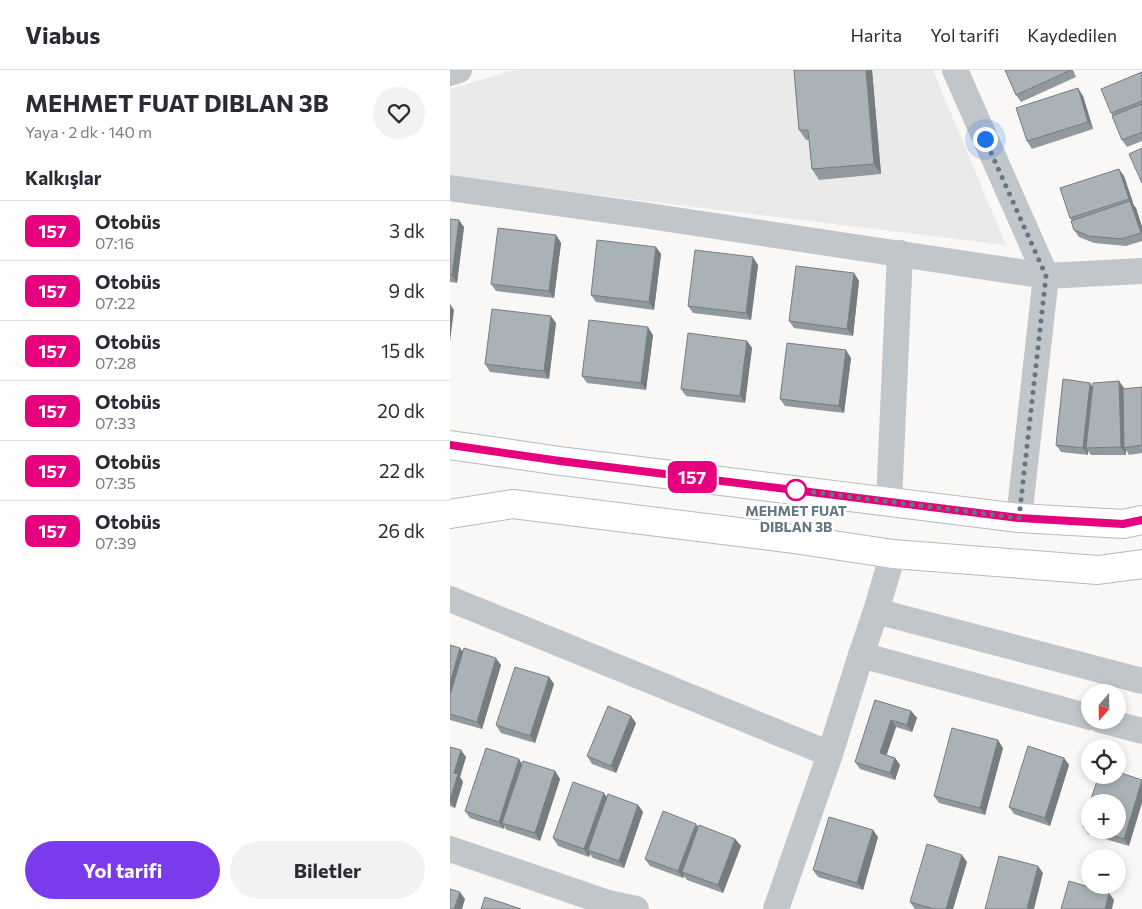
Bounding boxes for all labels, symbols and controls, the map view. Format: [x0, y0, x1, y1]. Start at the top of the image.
text: Viabus [25, 20, 100, 49]
text: Harita [851, 24, 902, 46]
text: Yol tarifi [930, 24, 999, 46]
text: Kaydedilen [1027, 24, 1117, 46]
button: heart [373, 87, 425, 139]
text: MEHMET FUAT DIBLAN 3B [25, 88, 329, 117]
text: Yaya · 2 dk · 140 m [25, 122, 152, 141]
your location [973, 127, 998, 152]
text: Kalkışlar [25, 166, 102, 189]
text: Otobüs [95, 210, 161, 233]
text: 3 dk [389, 219, 425, 242]
text: 157 [38, 220, 67, 242]
text: 07:16 [95, 233, 134, 252]
text: Otobüs [95, 270, 161, 293]
text: 9 dk [389, 279, 425, 302]
text: 157 [38, 280, 67, 302]
text: 07:22 [95, 293, 135, 312]
text: Otobüs [95, 330, 161, 353]
text: 15 dk [381, 339, 425, 362]
text: 157 [38, 340, 67, 362]
text: 07:28 [95, 353, 136, 372]
text: Otobüs [95, 390, 161, 413]
text: 20 dk [377, 399, 425, 422]
text: 157 [38, 400, 67, 422]
text: 07:33 [95, 413, 136, 432]
text: Otobüs [95, 450, 161, 473]
text: 22 dk [379, 459, 425, 482]
text: 157 [38, 460, 67, 482]
line badge: 157 [663, 461, 721, 493]
text: 157 [678, 466, 706, 488]
text: 07:35 [95, 473, 136, 492]
marker: MEHMET FUAT DIBLAN 3B [785, 479, 807, 501]
place label: MEHMET FUAT DIBLAN 3B [745, 502, 847, 535]
text: Otobüs [95, 510, 161, 533]
text: 26 dk [378, 519, 425, 542]
text: 157 [38, 520, 67, 542]
text: 07:39 [95, 533, 136, 552]
north arrow [1081, 684, 1126, 729]
map controls [1081, 684, 1126, 894]
button: locate [1081, 739, 1126, 784]
button: + [1081, 794, 1126, 839]
button: Yol tarifi [25, 841, 220, 899]
button: Biletler [230, 841, 425, 899]
button: − [1081, 849, 1126, 894]

